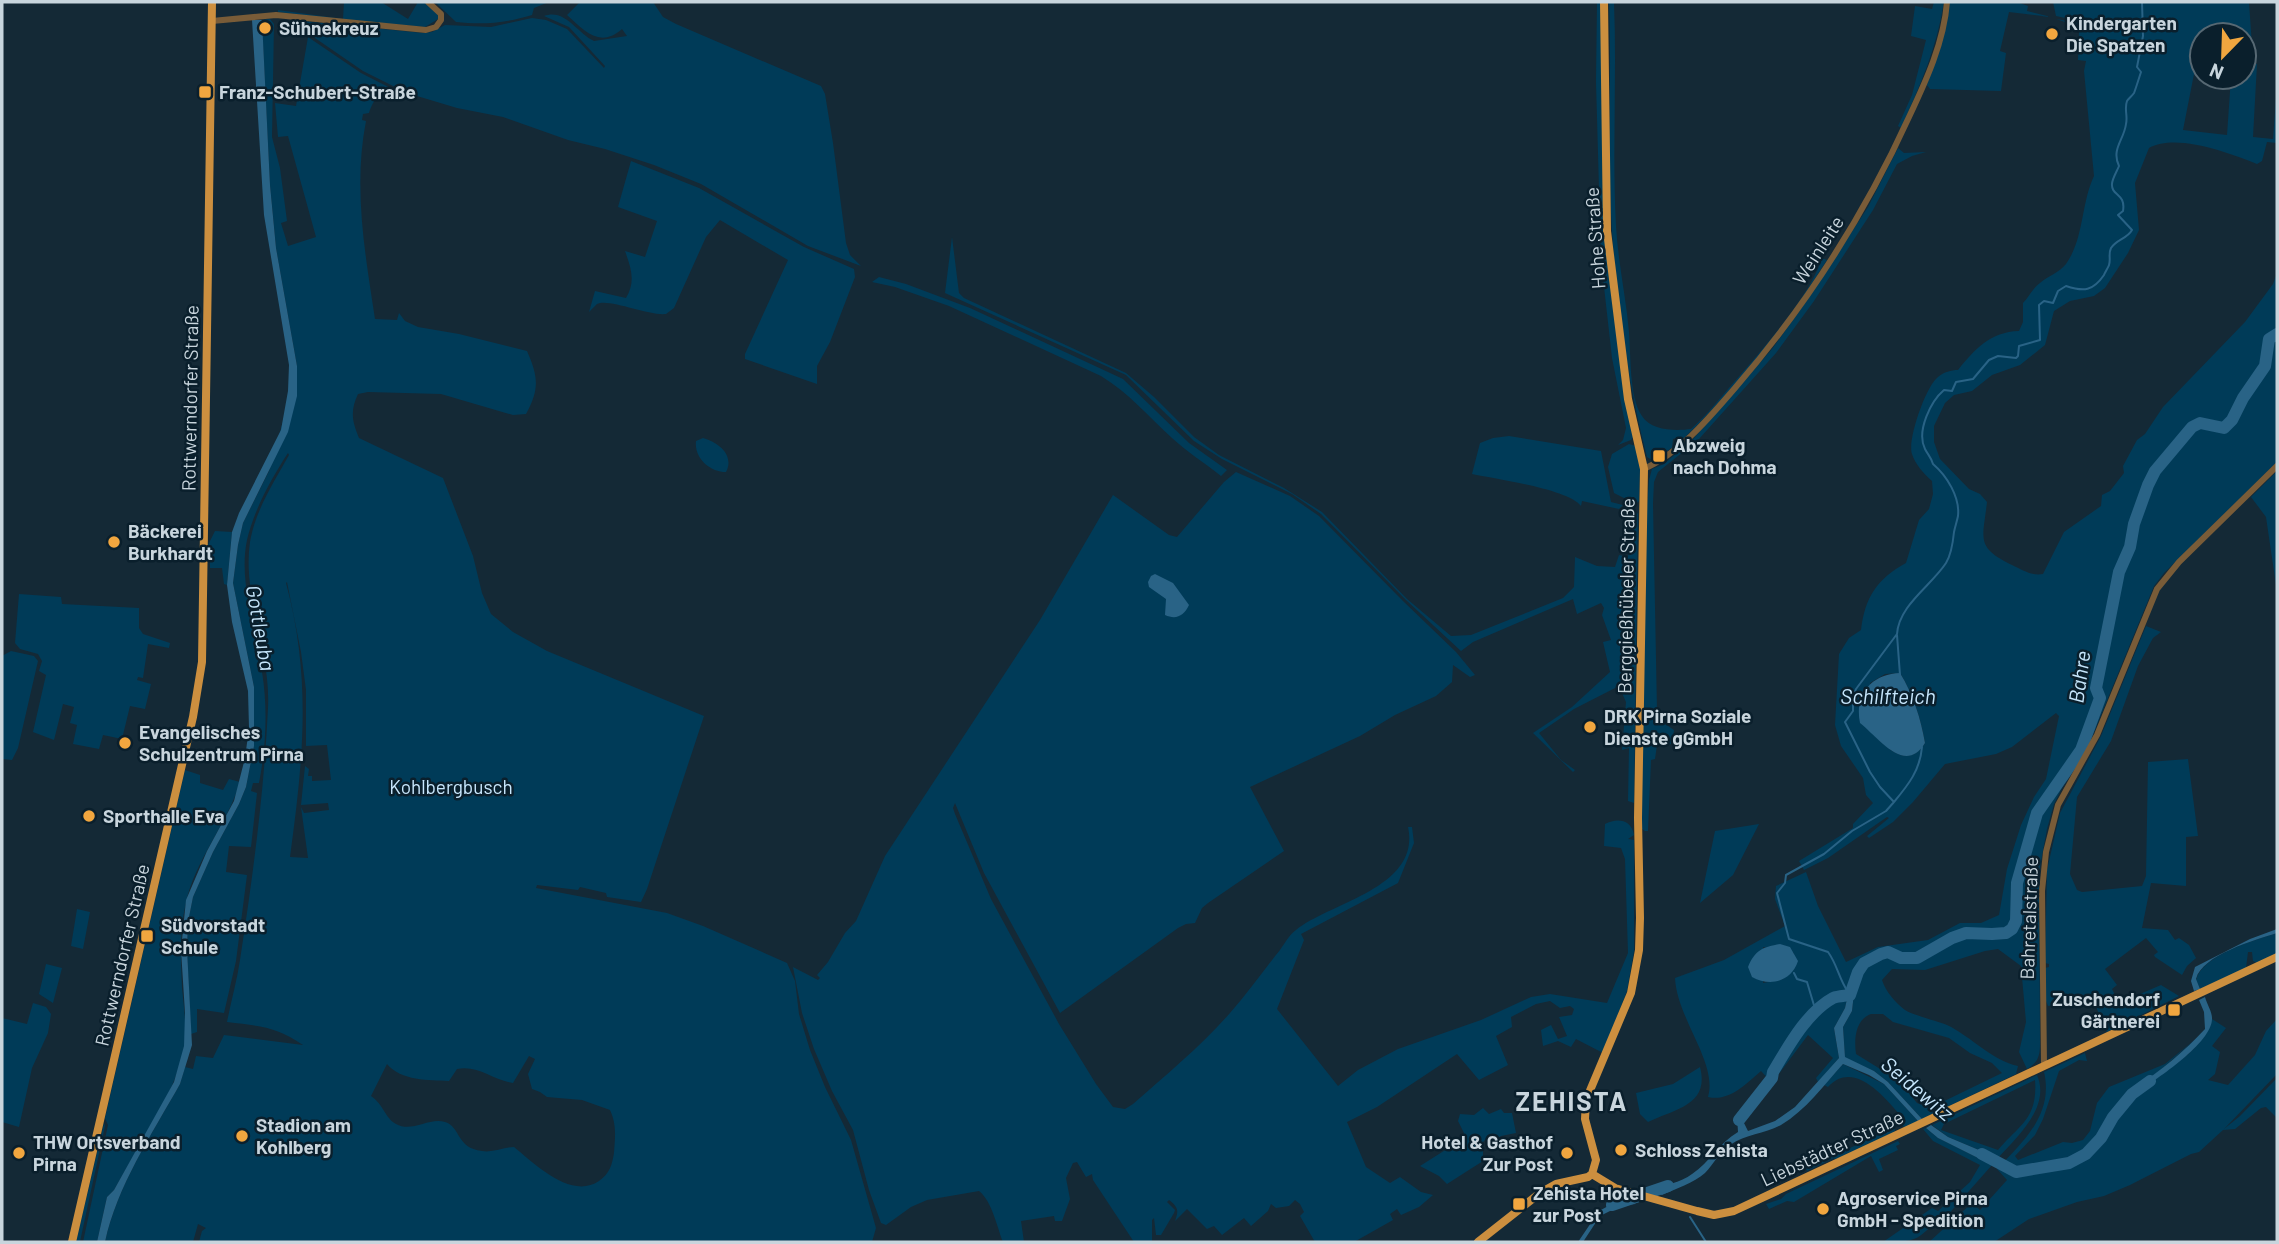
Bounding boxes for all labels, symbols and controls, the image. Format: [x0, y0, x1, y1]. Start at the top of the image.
place label: Kindergarten Die Spatzen [2066, 11, 2177, 56]
place label: Sühnekreuz [279, 16, 379, 39]
marker: Sühnekreuz [257, 20, 273, 36]
north arrow [2188, 21, 2258, 91]
marker: Kindergarten Die Spatzen [2044, 26, 2060, 42]
text: N [2206, 59, 2226, 85]
place label: Franz-Schubert-Straße [219, 80, 416, 103]
marker: Franz-Schubert-Straße [197, 84, 213, 100]
street label: Hohe Straße [1579, 186, 1610, 290]
street label: Weinleite [1787, 211, 1848, 288]
street label: Rottwerndorfer Straße [176, 305, 203, 491]
place label: Abzweig nach Dohma [1673, 433, 1776, 478]
marker: Abzweig nach Dohma [1651, 448, 1667, 464]
street label: Berggießhübeler Straße [1612, 498, 1639, 694]
place label: Bäckerei Burkhardt [128, 519, 213, 564]
marker: Bäckerei Burkhardt [106, 534, 122, 550]
water label: Gottleuba [242, 583, 281, 673]
water label: Bahre [2062, 649, 2095, 705]
water label: Schilfteich [1840, 683, 1936, 708]
place label: DRK Pirna Soziale Dienste gGmbH [1604, 704, 1751, 749]
marker: DRK Pirna Soziale Dienste gGmbH [1582, 719, 1598, 735]
place label: Evangelisches Schulzentrum Pirna [139, 720, 304, 765]
marker: Evangelisches Schulzentrum Pirna [117, 735, 133, 751]
park label: Kohlbergbusch [389, 775, 513, 798]
place label: Sporthalle Eva [103, 804, 225, 827]
marker: Sporthalle Eva [81, 808, 97, 824]
street label: Bahretalstraße [2015, 856, 2042, 980]
street label: Rottwerndorfer Straße [89, 862, 154, 1048]
place label: Südvorstadt Schule [161, 913, 265, 958]
marker: Südvorstadt Schule [139, 928, 155, 944]
place label: Zuschendorf Gärtnerei [2052, 987, 2160, 1032]
marker: Zuschendorf Gärtnerei [2166, 1002, 2182, 1018]
water label: Seidewitz [1877, 1051, 1960, 1126]
district label: ZEHISTA [1515, 1085, 1629, 1116]
street label: Liebstädter Straße [1757, 1104, 1907, 1191]
place label: Stadion am Kohlberg [256, 1113, 351, 1158]
marker: Stadion am Kohlberg [234, 1128, 250, 1144]
place label: THW Ortsverband Pirna [33, 1130, 181, 1175]
place label: Hotel & Gasthof Zur Post [1421, 1130, 1553, 1175]
place label: Schloss Zehista [1635, 1138, 1768, 1161]
marker: Schloss Zehista [1613, 1142, 1629, 1158]
marker: THW Ortsverband Pirna [11, 1145, 27, 1161]
marker: Hotel & Gasthof Zur Post [1559, 1145, 1575, 1161]
place label: Zehista Hotel zur Post [1533, 1181, 1644, 1226]
place label: Agroservice Pirna GmbH - Spedition [1837, 1186, 1988, 1231]
marker: Zehista Hotel zur Post [1511, 1196, 1527, 1212]
marker: Agroservice Pirna GmbH - Spedition [1815, 1201, 1831, 1217]

